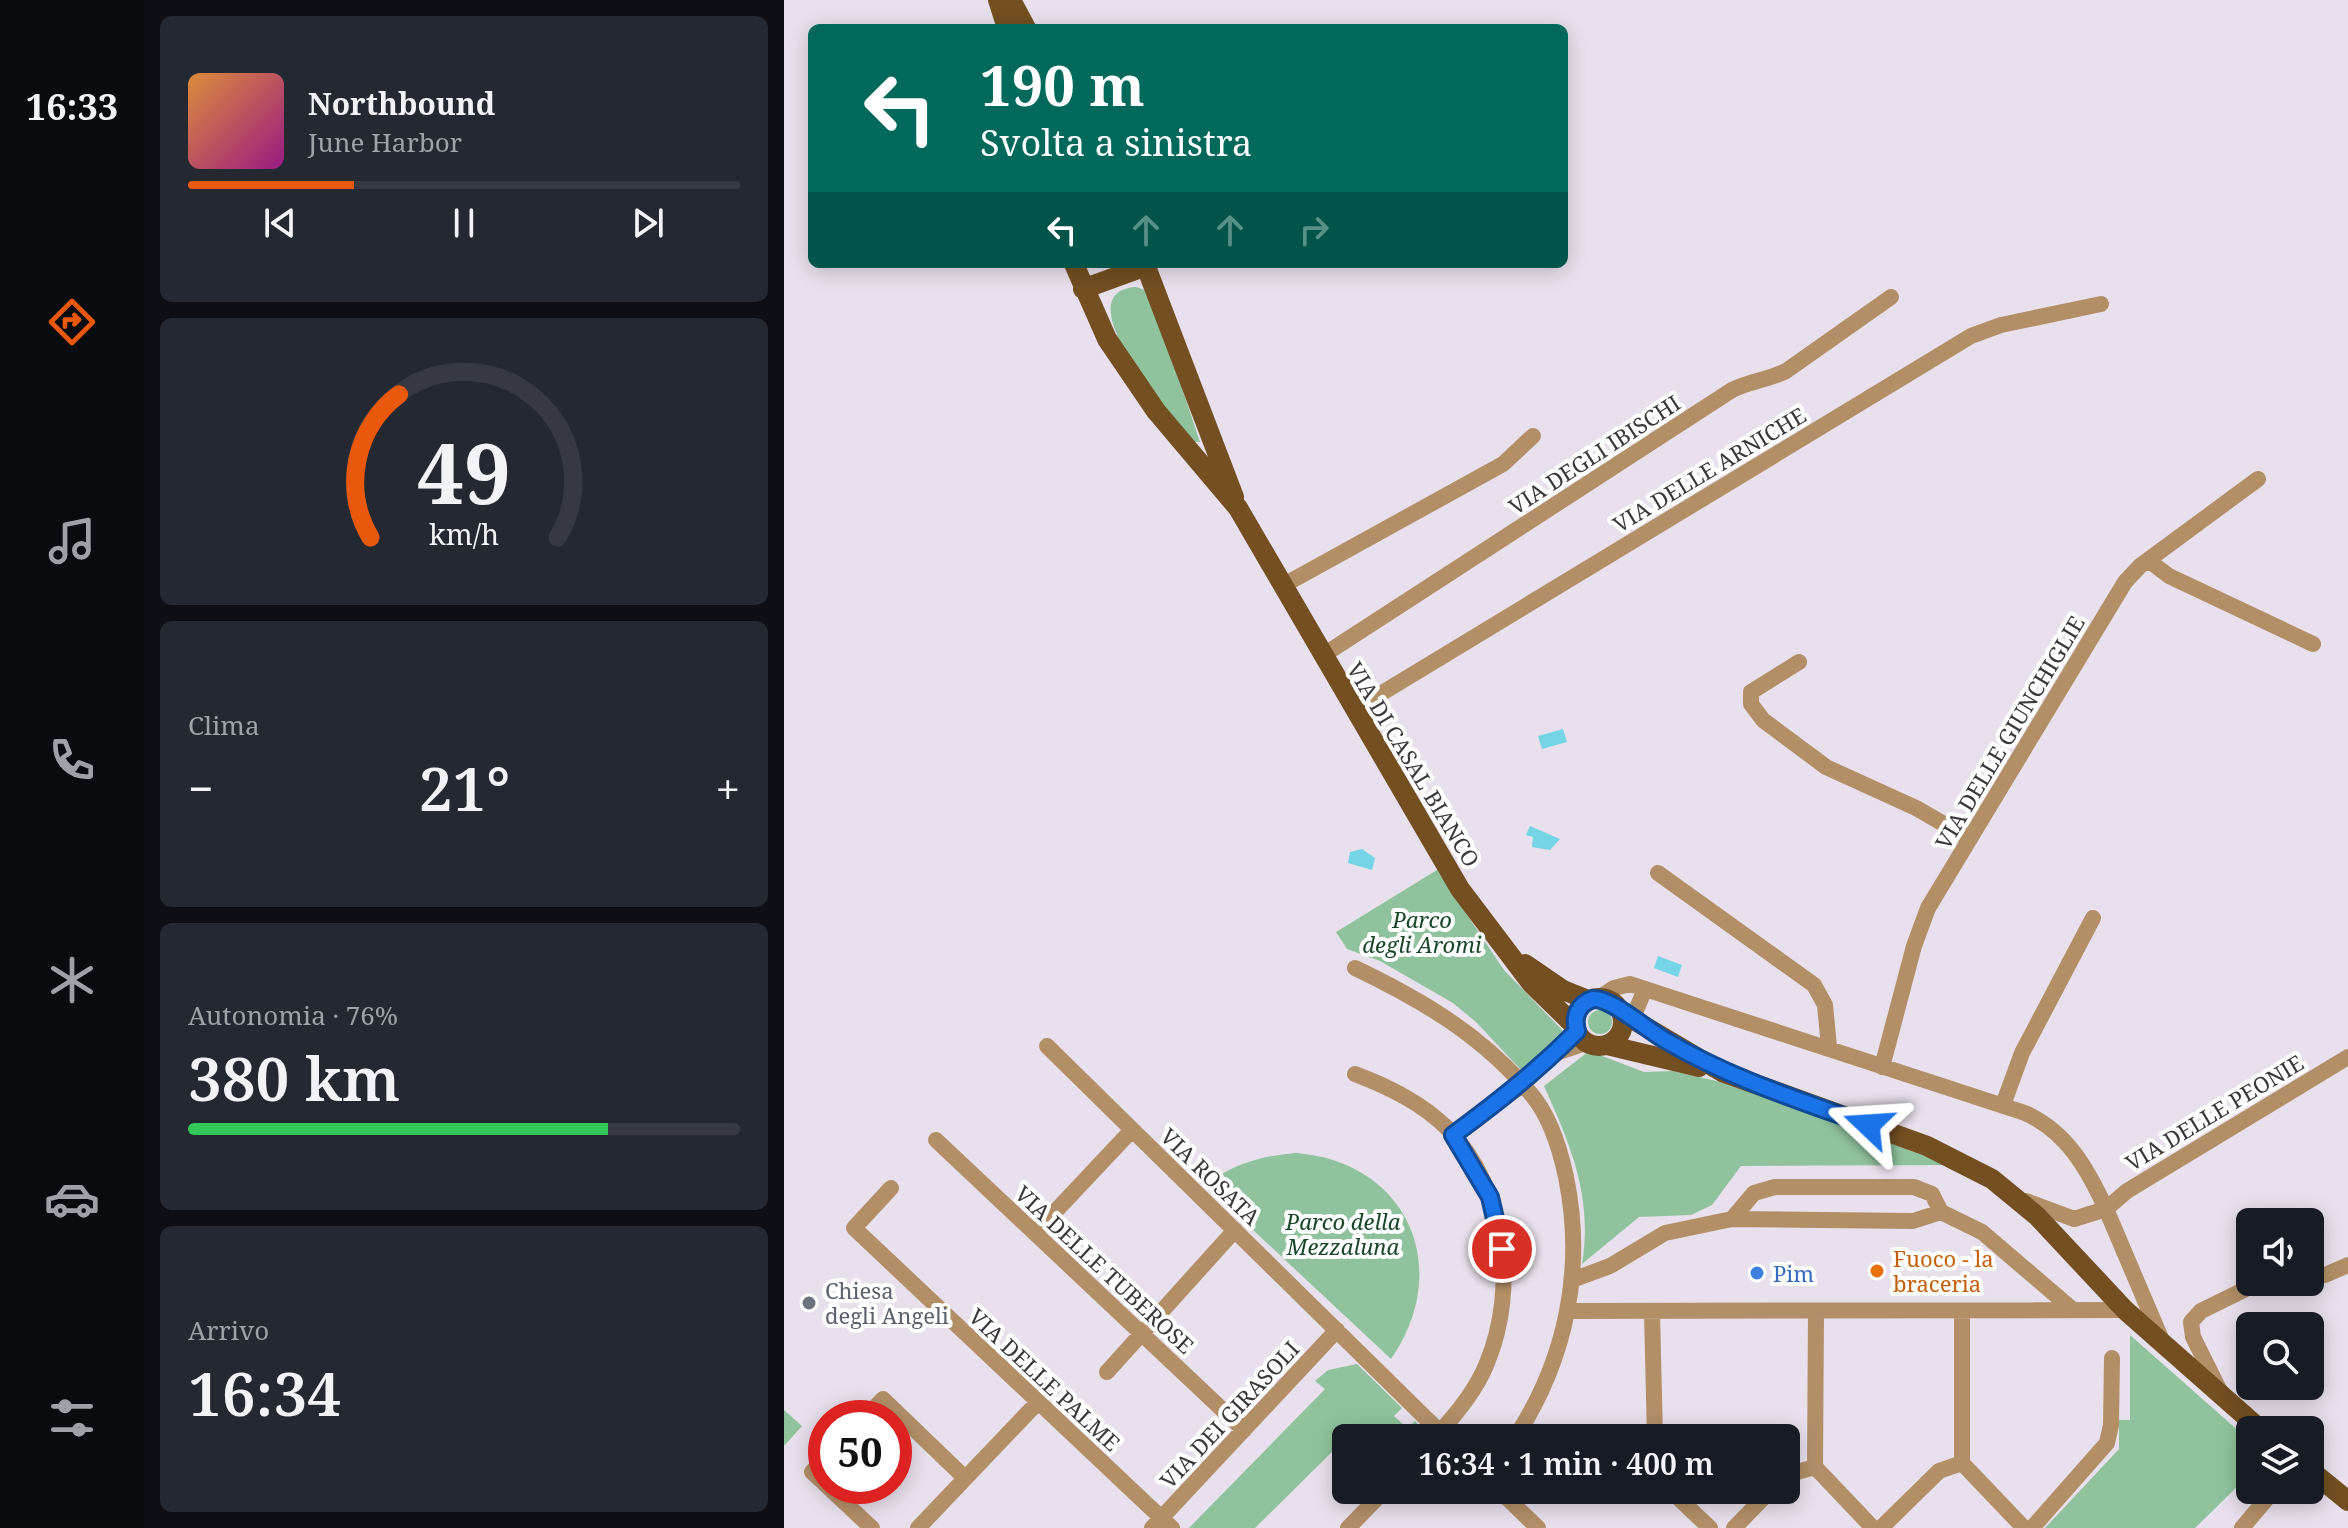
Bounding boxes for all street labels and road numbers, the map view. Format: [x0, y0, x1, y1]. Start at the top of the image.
street label: VIA DEGLI IBISCHI [1503, 387, 1685, 521]
street label: VIA DELLE ARNICHE [1607, 399, 1811, 539]
street label: VIA DELLE GIUNCHIGLIE [1927, 610, 2091, 854]
street label: VIA DI CASAL BIANCO [1341, 656, 1487, 872]
street label: VIA DELLE PEONIE [2119, 1047, 2309, 1177]
street label: VIA ROSATA [1155, 1121, 1268, 1232]
street label: VIA DELLE TUBEROSE [1009, 1178, 1201, 1360]
street label: VIA DELLE PALME [963, 1301, 1127, 1457]
street label: VIA DEI GIRASOLI [1153, 1334, 1305, 1494]

